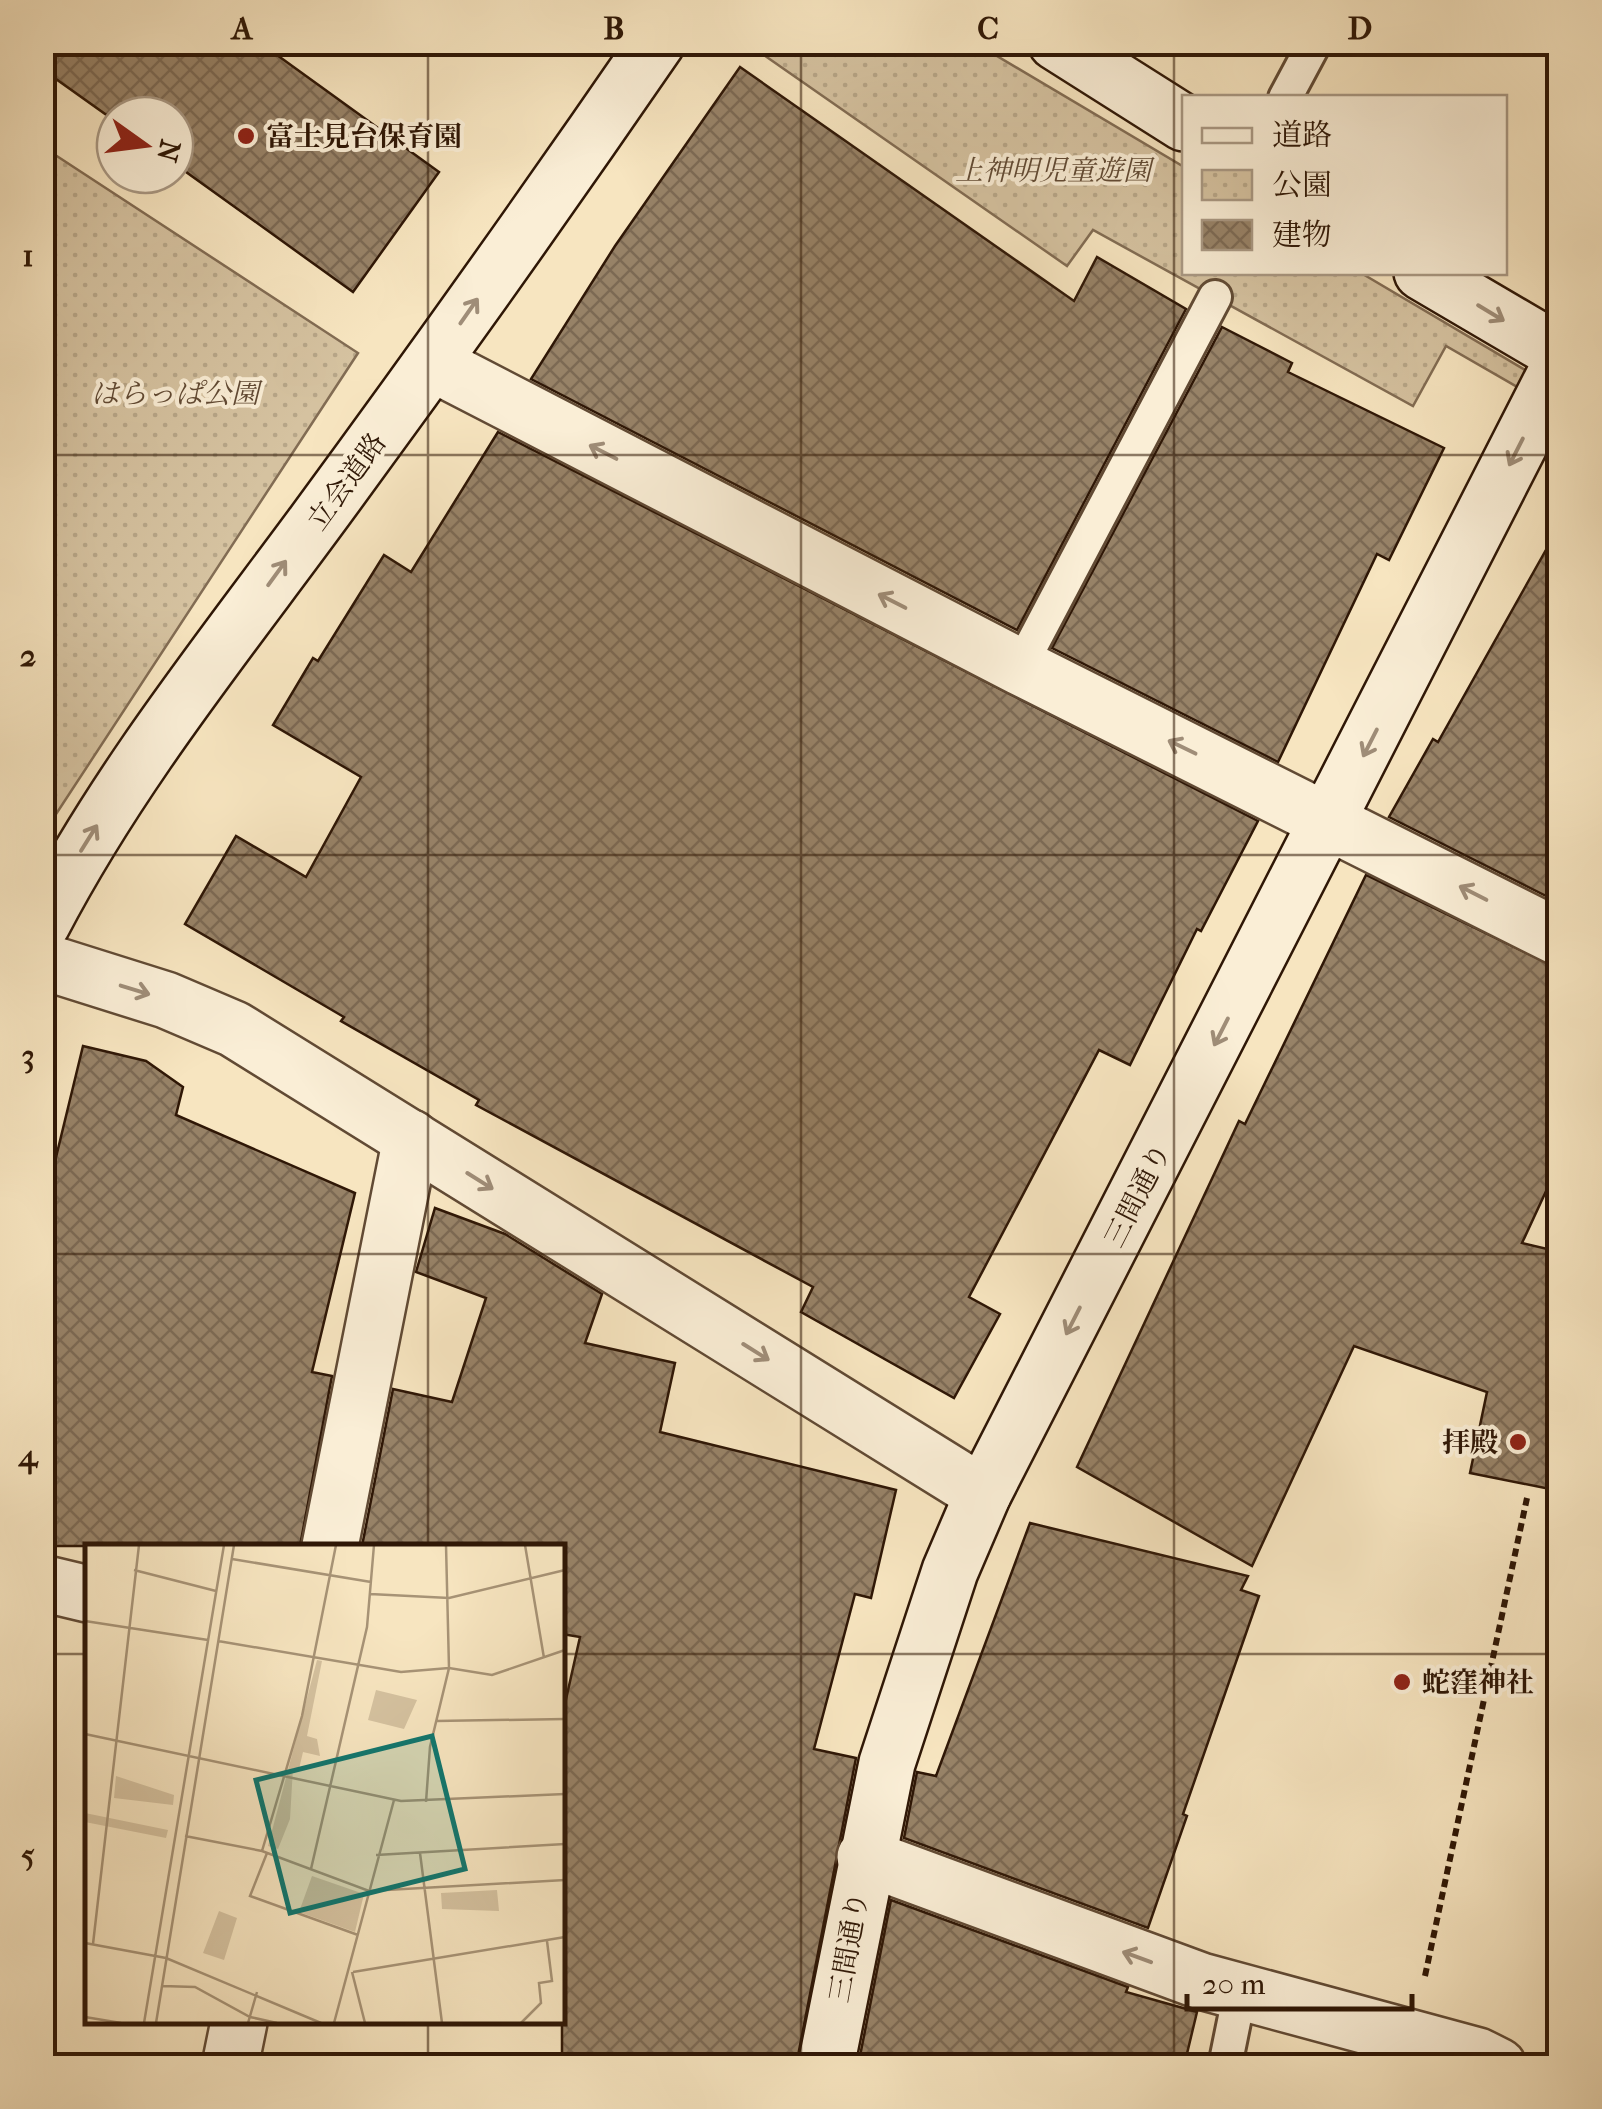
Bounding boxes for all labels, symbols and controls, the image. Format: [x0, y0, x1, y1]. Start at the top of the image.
text: A [230, 10, 254, 47]
text: B [604, 10, 624, 47]
text: C [977, 10, 999, 47]
text: D [1348, 10, 1372, 47]
north arrow [95, 95, 195, 195]
legend [1182, 95, 1507, 275]
text: 道路 [1272, 118, 1332, 153]
place label: 富士見台保育園 [266, 120, 462, 153]
marker: 富士見台保育園 [235, 125, 257, 147]
text: N [150, 137, 187, 166]
park label: 上神明児童遊園 [955, 154, 1155, 187]
text: 公園 [1272, 168, 1332, 203]
text: 建物 [1272, 218, 1332, 253]
text: 1 [22, 237, 34, 274]
one-way arrow [458, 298, 479, 325]
one-way arrow [1476, 303, 1505, 323]
park label: はらっぱ公園 [91, 377, 263, 410]
street label: 立会道路 [300, 426, 393, 536]
one-way arrow [1505, 437, 1524, 467]
one-way arrow [589, 442, 619, 461]
one-way arrow [267, 560, 288, 588]
one-way arrow [878, 591, 908, 610]
text: 2 [20, 637, 36, 674]
one-way arrow [1359, 727, 1378, 757]
one-way arrow [1168, 737, 1198, 756]
one-way arrow [78, 824, 99, 853]
one-way arrow [1458, 883, 1488, 902]
one-way arrow [119, 982, 151, 1000]
one-way arrow [1211, 1016, 1230, 1046]
text: 3 [21, 1037, 35, 1074]
street label: 三間通り [1097, 1138, 1178, 1253]
one-way arrow [465, 1171, 494, 1191]
one-way arrow [1063, 1306, 1082, 1335]
one-way arrow [741, 1342, 770, 1362]
place label: 拝殿 [1442, 1426, 1498, 1459]
marker: 拝殿 [1507, 1431, 1529, 1453]
text: 4 [18, 1437, 40, 1475]
inset map [85, 1544, 565, 2024]
place label: 蛇窪神社 [1422, 1666, 1534, 1699]
marker: 蛇窪神社 [1391, 1671, 1413, 1693]
text: 5 [21, 1836, 35, 1873]
street label: 三間通り [823, 1889, 874, 2005]
one-way arrow [1122, 1947, 1153, 1965]
scale bar [1187, 1949, 1412, 2011]
text: 20 m [1202, 1967, 1265, 2002]

